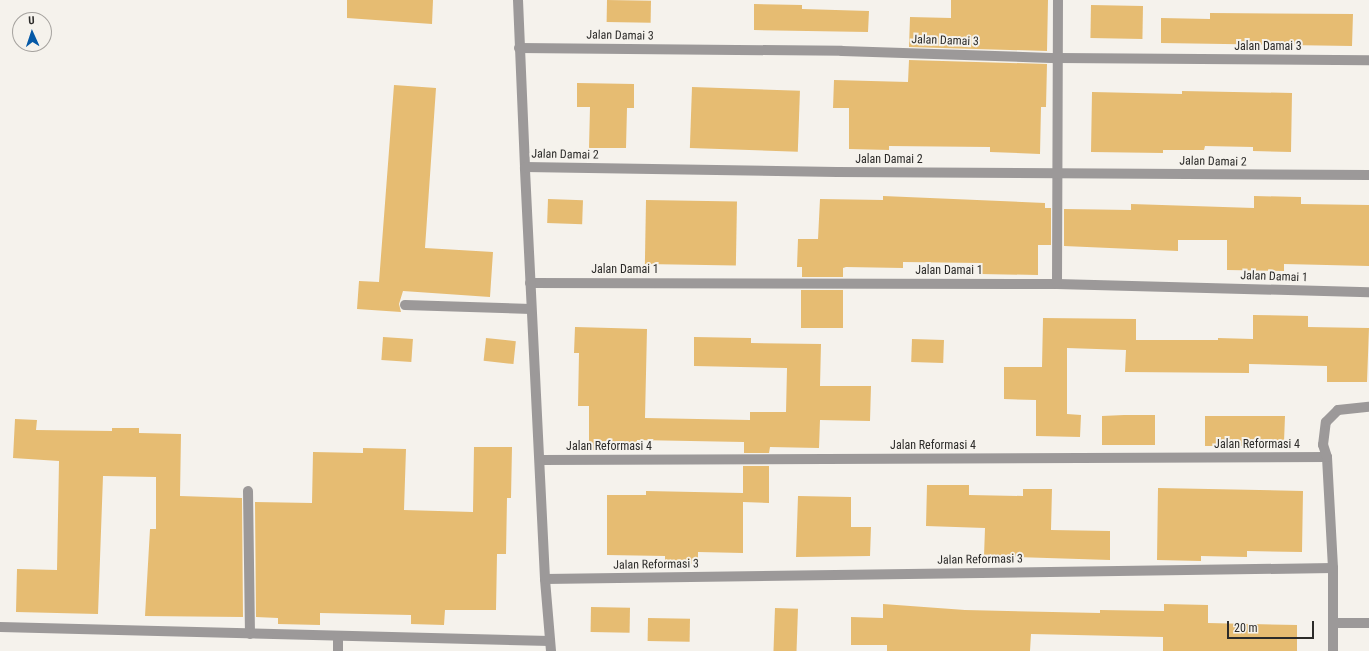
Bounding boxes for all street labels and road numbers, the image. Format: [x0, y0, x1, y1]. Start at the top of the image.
street label: Jalan Damai 3 [586, 28, 654, 44]
street label: Jalan Damai 3 [911, 33, 979, 49]
street label: Jalan Damai 3 [1234, 40, 1302, 54]
street label: Jalan Damai 2 [531, 147, 599, 163]
street label: Jalan Damai 2 [855, 153, 923, 167]
street label: Jalan Damai 2 [1179, 154, 1247, 170]
street label: Jalan Damai 1 [591, 263, 659, 277]
street label: Jalan Damai 1 [915, 264, 983, 278]
street label: Jalan Damai 1 [1240, 269, 1308, 285]
street label: Jalan Reformasi 4 [1214, 438, 1300, 452]
street label: Jalan Reformasi 4 [890, 439, 976, 453]
street label: Jalan Reformasi 4 [566, 440, 652, 454]
street label: Jalan Reformasi 3 [937, 552, 1023, 568]
street label: Jalan Reformasi 3 [613, 557, 699, 573]

